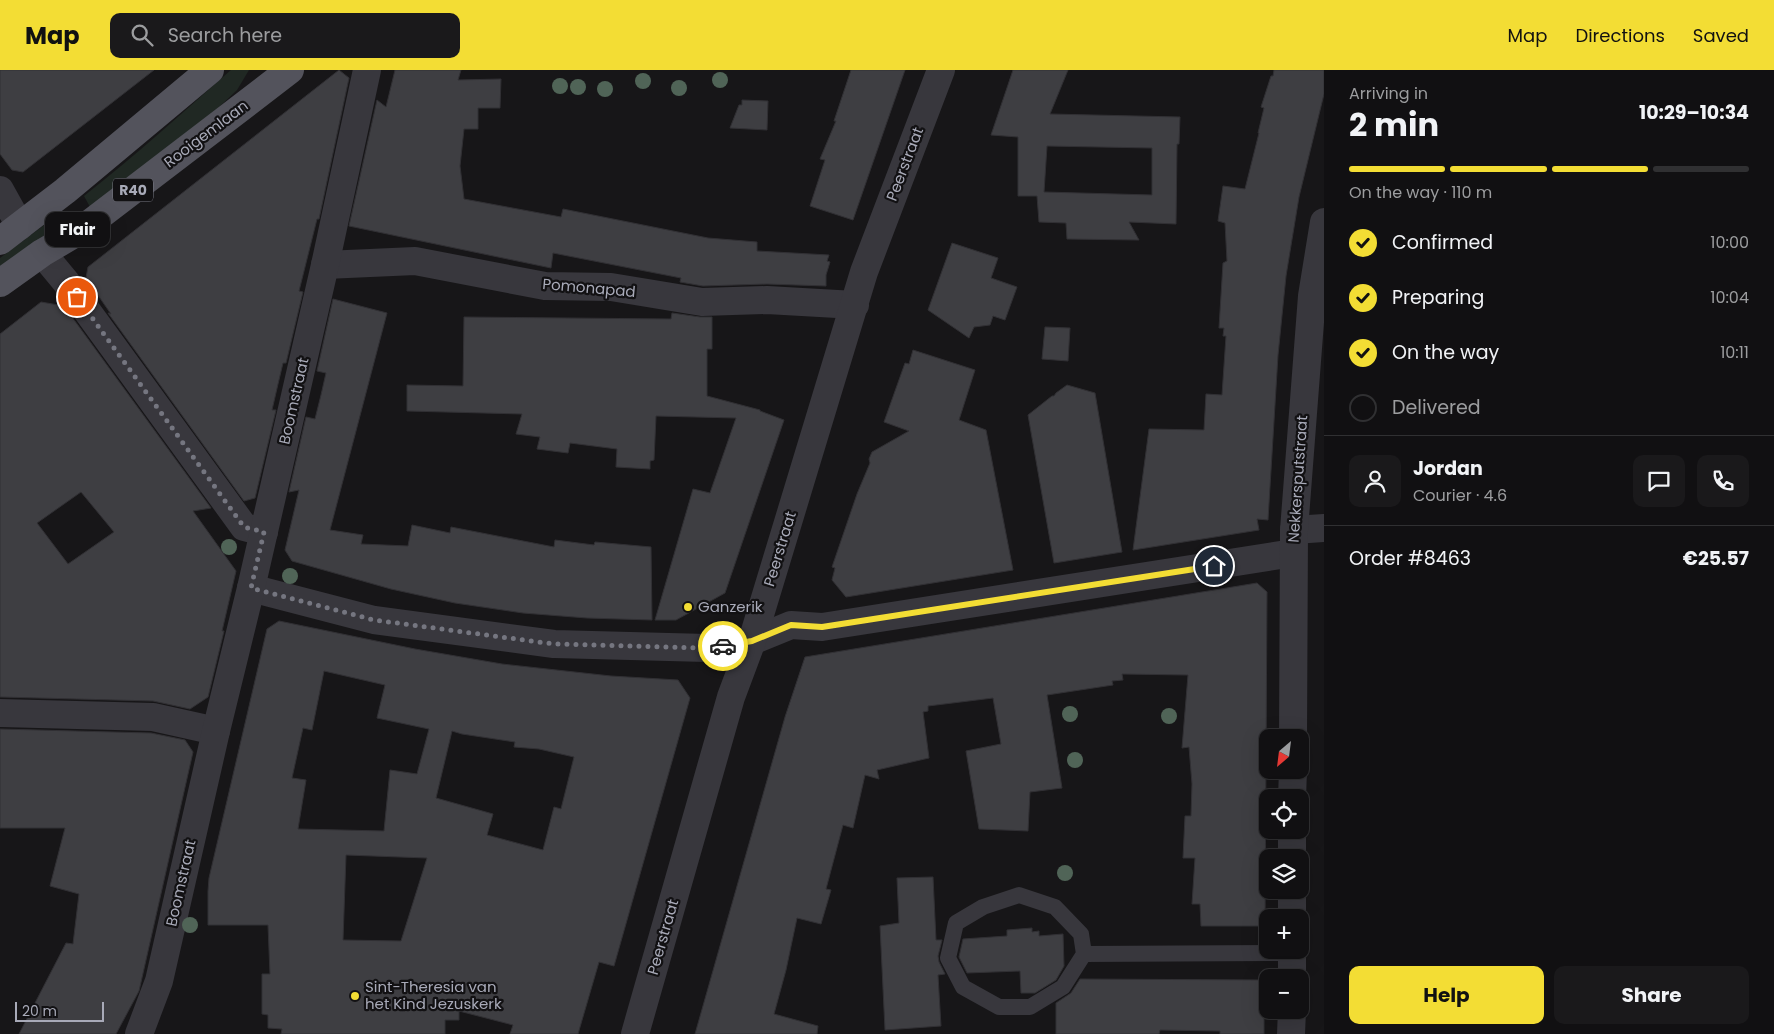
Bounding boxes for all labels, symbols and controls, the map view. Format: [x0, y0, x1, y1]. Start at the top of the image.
search box [110, 13, 460, 58]
text: Map [25, 19, 80, 52]
icon: search [128, 21, 156, 49]
text: Search here [168, 22, 282, 49]
text: Map [1508, 23, 1547, 48]
text: Directions [1575, 23, 1665, 48]
text: Saved [1693, 23, 1749, 48]
text: Arriving in [1349, 82, 1428, 105]
street label: Rooigemlaan [159, 95, 252, 172]
text: 10:29–10:34 [1639, 99, 1749, 126]
text: 2 min [1349, 102, 1439, 147]
street label: Peerstraat [881, 124, 928, 204]
road number: R40 [113, 178, 153, 202]
text: On the way · 110 m [1349, 181, 1492, 204]
callout: Flair [44, 212, 110, 247]
text: Flair [60, 218, 95, 241]
icon: check [1349, 229, 1377, 257]
text: Confirmed [1392, 229, 1493, 256]
text: 10:00 [1710, 231, 1749, 254]
street label: Pomonapad [542, 273, 637, 302]
pin [56, 276, 98, 318]
icon: bag [63, 283, 91, 311]
icon: check [1349, 284, 1377, 312]
text: Preparing [1392, 284, 1484, 311]
text: 10:04 [1710, 286, 1749, 309]
icon: check [1349, 339, 1377, 367]
text: On the way [1392, 339, 1499, 366]
text: 10:11 [1720, 341, 1749, 364]
street label: Boomstraat [273, 355, 314, 446]
text: Delivered [1392, 394, 1481, 421]
street label: Nekkersputstraat [1283, 414, 1312, 543]
button: person [1349, 455, 1401, 507]
text: Jordan [1413, 455, 1483, 482]
button: chat [1633, 455, 1685, 507]
button: phone [1697, 455, 1749, 507]
text: Courier · 4.6 [1413, 484, 1507, 507]
street label: Peerstraat [758, 509, 801, 589]
pin [1193, 545, 1235, 587]
text: Order #8463 [1349, 545, 1471, 572]
text: €25.57 [1683, 545, 1749, 572]
icon: home [1200, 552, 1228, 580]
place label: Ganzerik [698, 596, 763, 617]
marker: Ganzerik [682, 601, 694, 613]
courier [698, 621, 748, 671]
icon: car [709, 632, 737, 660]
north arrow [1259, 729, 1309, 779]
map controls [1259, 729, 1309, 1019]
button: locate [1259, 789, 1309, 839]
street label: Boomstraat [160, 837, 201, 928]
button: layers [1259, 849, 1309, 899]
street label: Peerstraat [642, 897, 683, 977]
button: + [1259, 909, 1309, 959]
button: Help [1349, 966, 1544, 1024]
button: Share [1554, 966, 1749, 1024]
button: − [1259, 969, 1309, 1019]
place label: Sint-Theresia van het Kind Jezuskerk [365, 976, 502, 1014]
marker: Sint-Theresia van het Kind Jezuskerk [349, 990, 361, 1002]
scale bar [15, 999, 104, 1022]
text: 20 m [22, 1001, 57, 1021]

